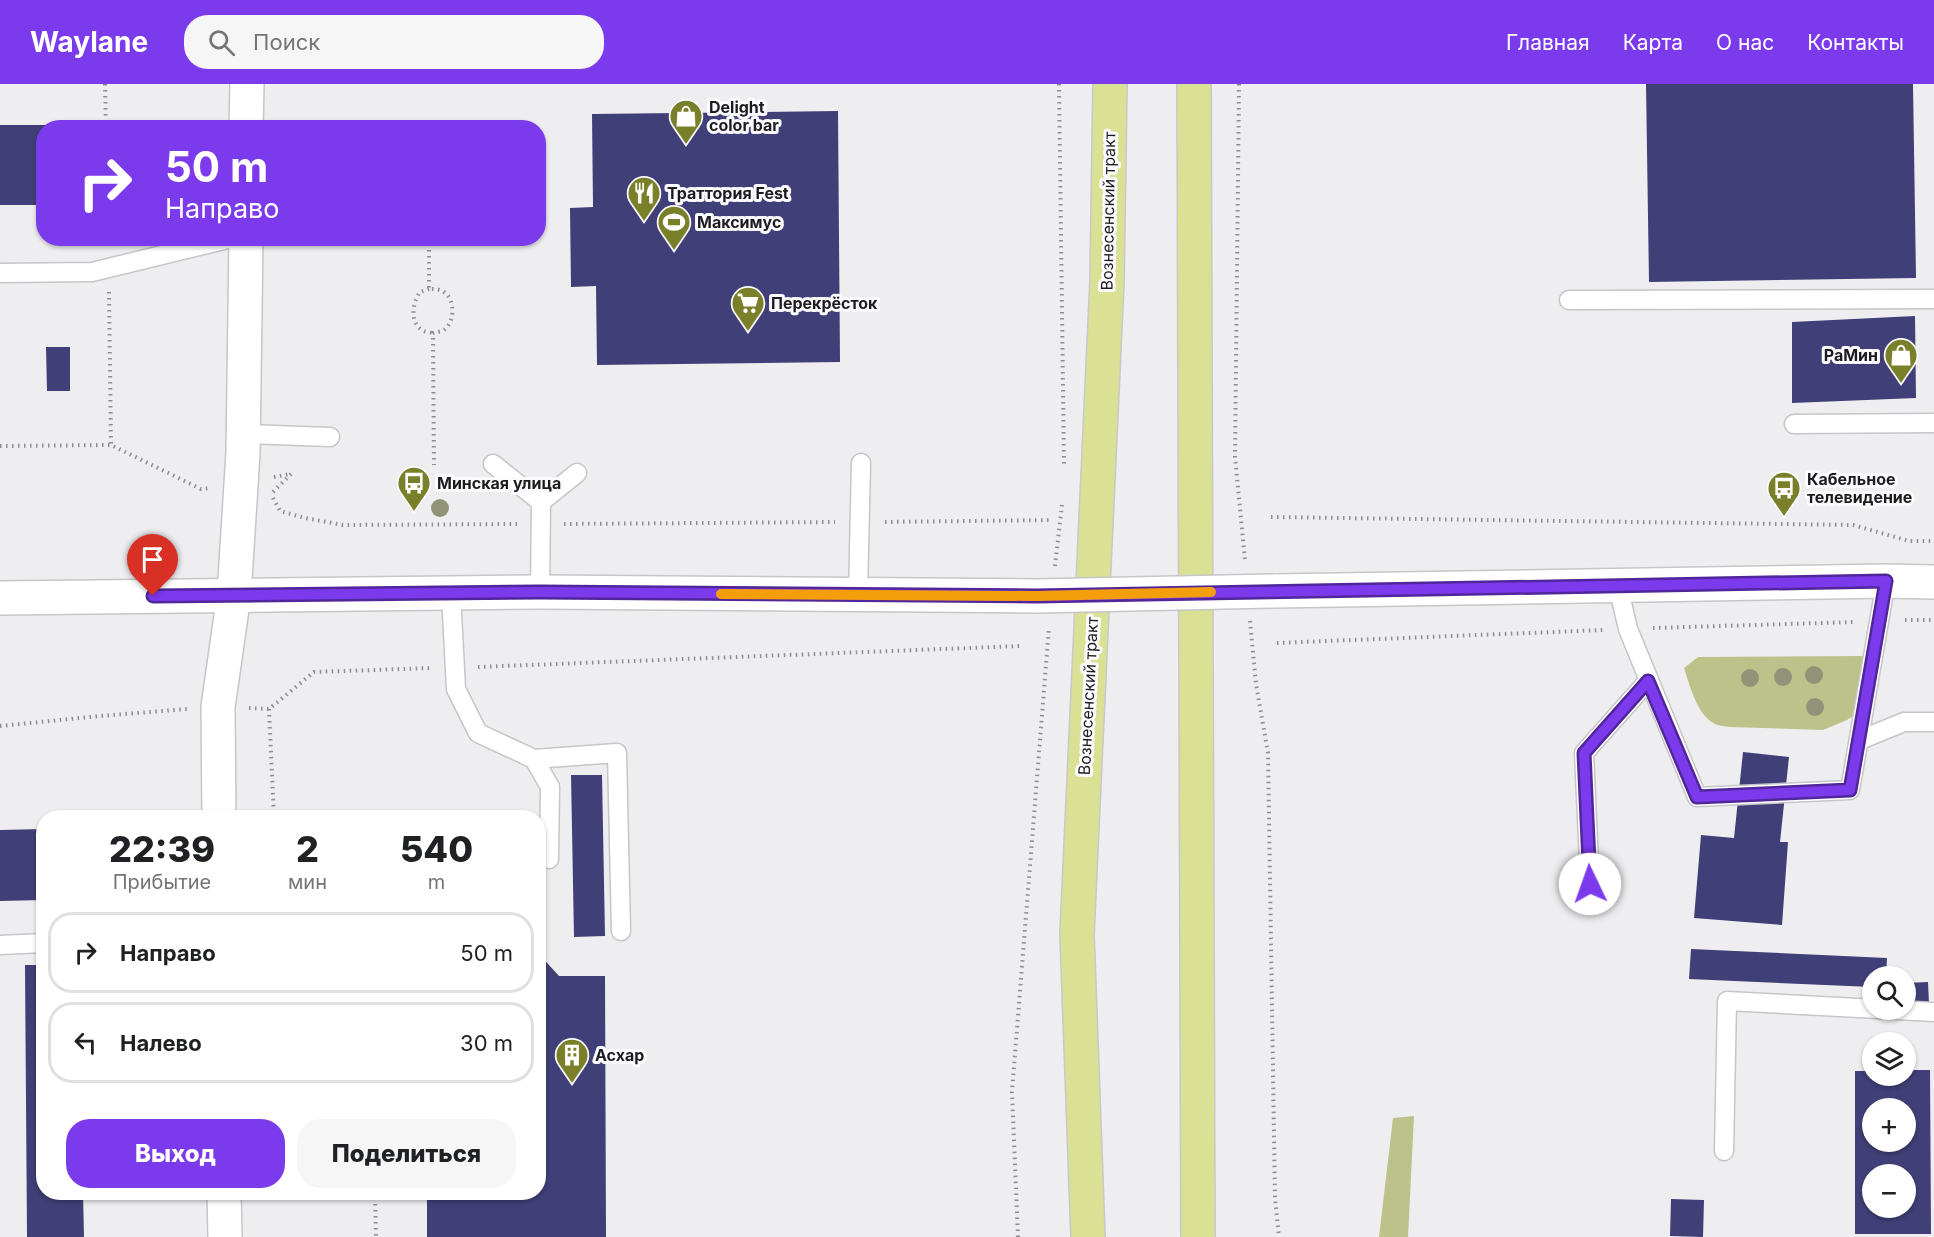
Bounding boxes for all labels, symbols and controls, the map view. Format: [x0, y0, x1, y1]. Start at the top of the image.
search box [184, 15, 604, 69]
text: Waylane [30, 25, 148, 59]
icon: search [205, 26, 238, 59]
text: Поиск [253, 29, 320, 55]
text: Главная [1506, 30, 1590, 55]
text: Карта [1623, 30, 1683, 55]
text: О нас [1716, 30, 1774, 55]
text: Контакты [1807, 30, 1904, 55]
place label: Delight color bar [709, 97, 779, 135]
shop icon: Delight color bar [668, 98, 704, 145]
street label: Вознесенский тракт [1097, 131, 1119, 291]
text: 50 m [165, 141, 268, 192]
icon: right [66, 144, 144, 222]
restaurant icon: Траттория Fest [626, 175, 662, 222]
place label: Траттория Fest [667, 183, 789, 203]
text: Направо [165, 192, 280, 225]
sports icon: Максимус [656, 204, 692, 251]
place label: Максимус [697, 212, 781, 232]
supermarket icon: Перекрёсток [730, 285, 766, 332]
place label: Перекрёсток [771, 293, 878, 313]
shop icon: РаМин [1883, 337, 1919, 384]
place label: РаМин [1824, 345, 1878, 365]
bus stop icon: Минская улица [396, 465, 432, 512]
place label: Кабельное телевидение [1807, 469, 1912, 507]
bus stop icon: Кабельное телевидение [1766, 470, 1802, 517]
place label: Минская улица [437, 473, 561, 493]
pin [127, 534, 178, 596]
icon: arrive [136, 543, 169, 576]
street label: Вознесенский тракт [1074, 616, 1102, 776]
text: 22:39 [109, 827, 215, 871]
text: 2 [296, 827, 319, 871]
text: 540 [400, 827, 473, 871]
position arrow [1558, 852, 1622, 916]
text: Прибытие [113, 870, 211, 894]
text: мин [288, 870, 327, 894]
text: m [428, 870, 445, 894]
icon: right [69, 936, 102, 969]
text: Направо [120, 940, 216, 966]
text: 50 m [460, 940, 513, 966]
map controls [1862, 966, 1916, 1218]
button: search [1862, 966, 1916, 1020]
icon: left [69, 1026, 102, 1059]
text: Налево [120, 1030, 202, 1056]
text: 30 m [460, 1030, 513, 1056]
button: layers [1862, 1032, 1916, 1086]
building icon: Асхар [554, 1037, 590, 1084]
place label: Асхар [595, 1045, 644, 1065]
button: + [1862, 1098, 1916, 1152]
button: Выход [66, 1119, 285, 1188]
button: Поделиться [297, 1119, 516, 1188]
button: − [1862, 1164, 1916, 1218]

